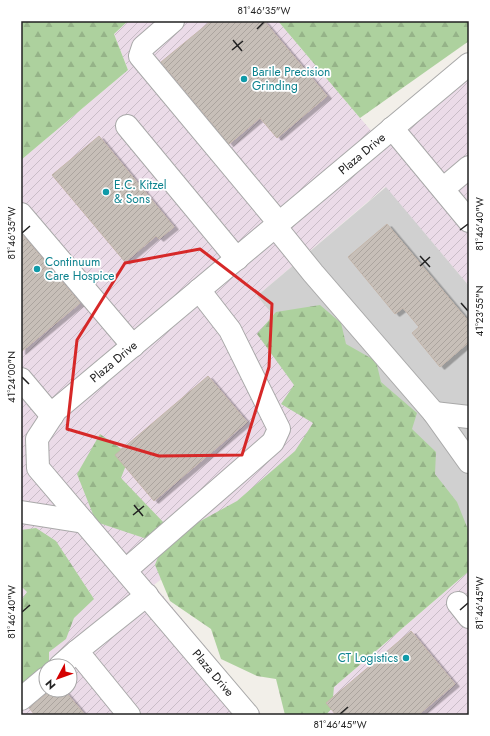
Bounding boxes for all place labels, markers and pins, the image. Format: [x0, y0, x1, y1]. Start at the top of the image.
place label: Barile Precision Grinding [252, 63, 330, 95]
marker: Barile Precision Grinding [239, 74, 249, 84]
place label: E.C. Kitzel & Sons [114, 176, 167, 208]
marker: E.C. Kitzel & Sons [101, 187, 111, 197]
place label: Continuum Care Hospice [45, 253, 115, 285]
marker: Continuum Care Hospice [32, 264, 42, 274]
place label: CT Logistics [338, 649, 398, 667]
marker: CT Logistics [401, 653, 411, 663]

